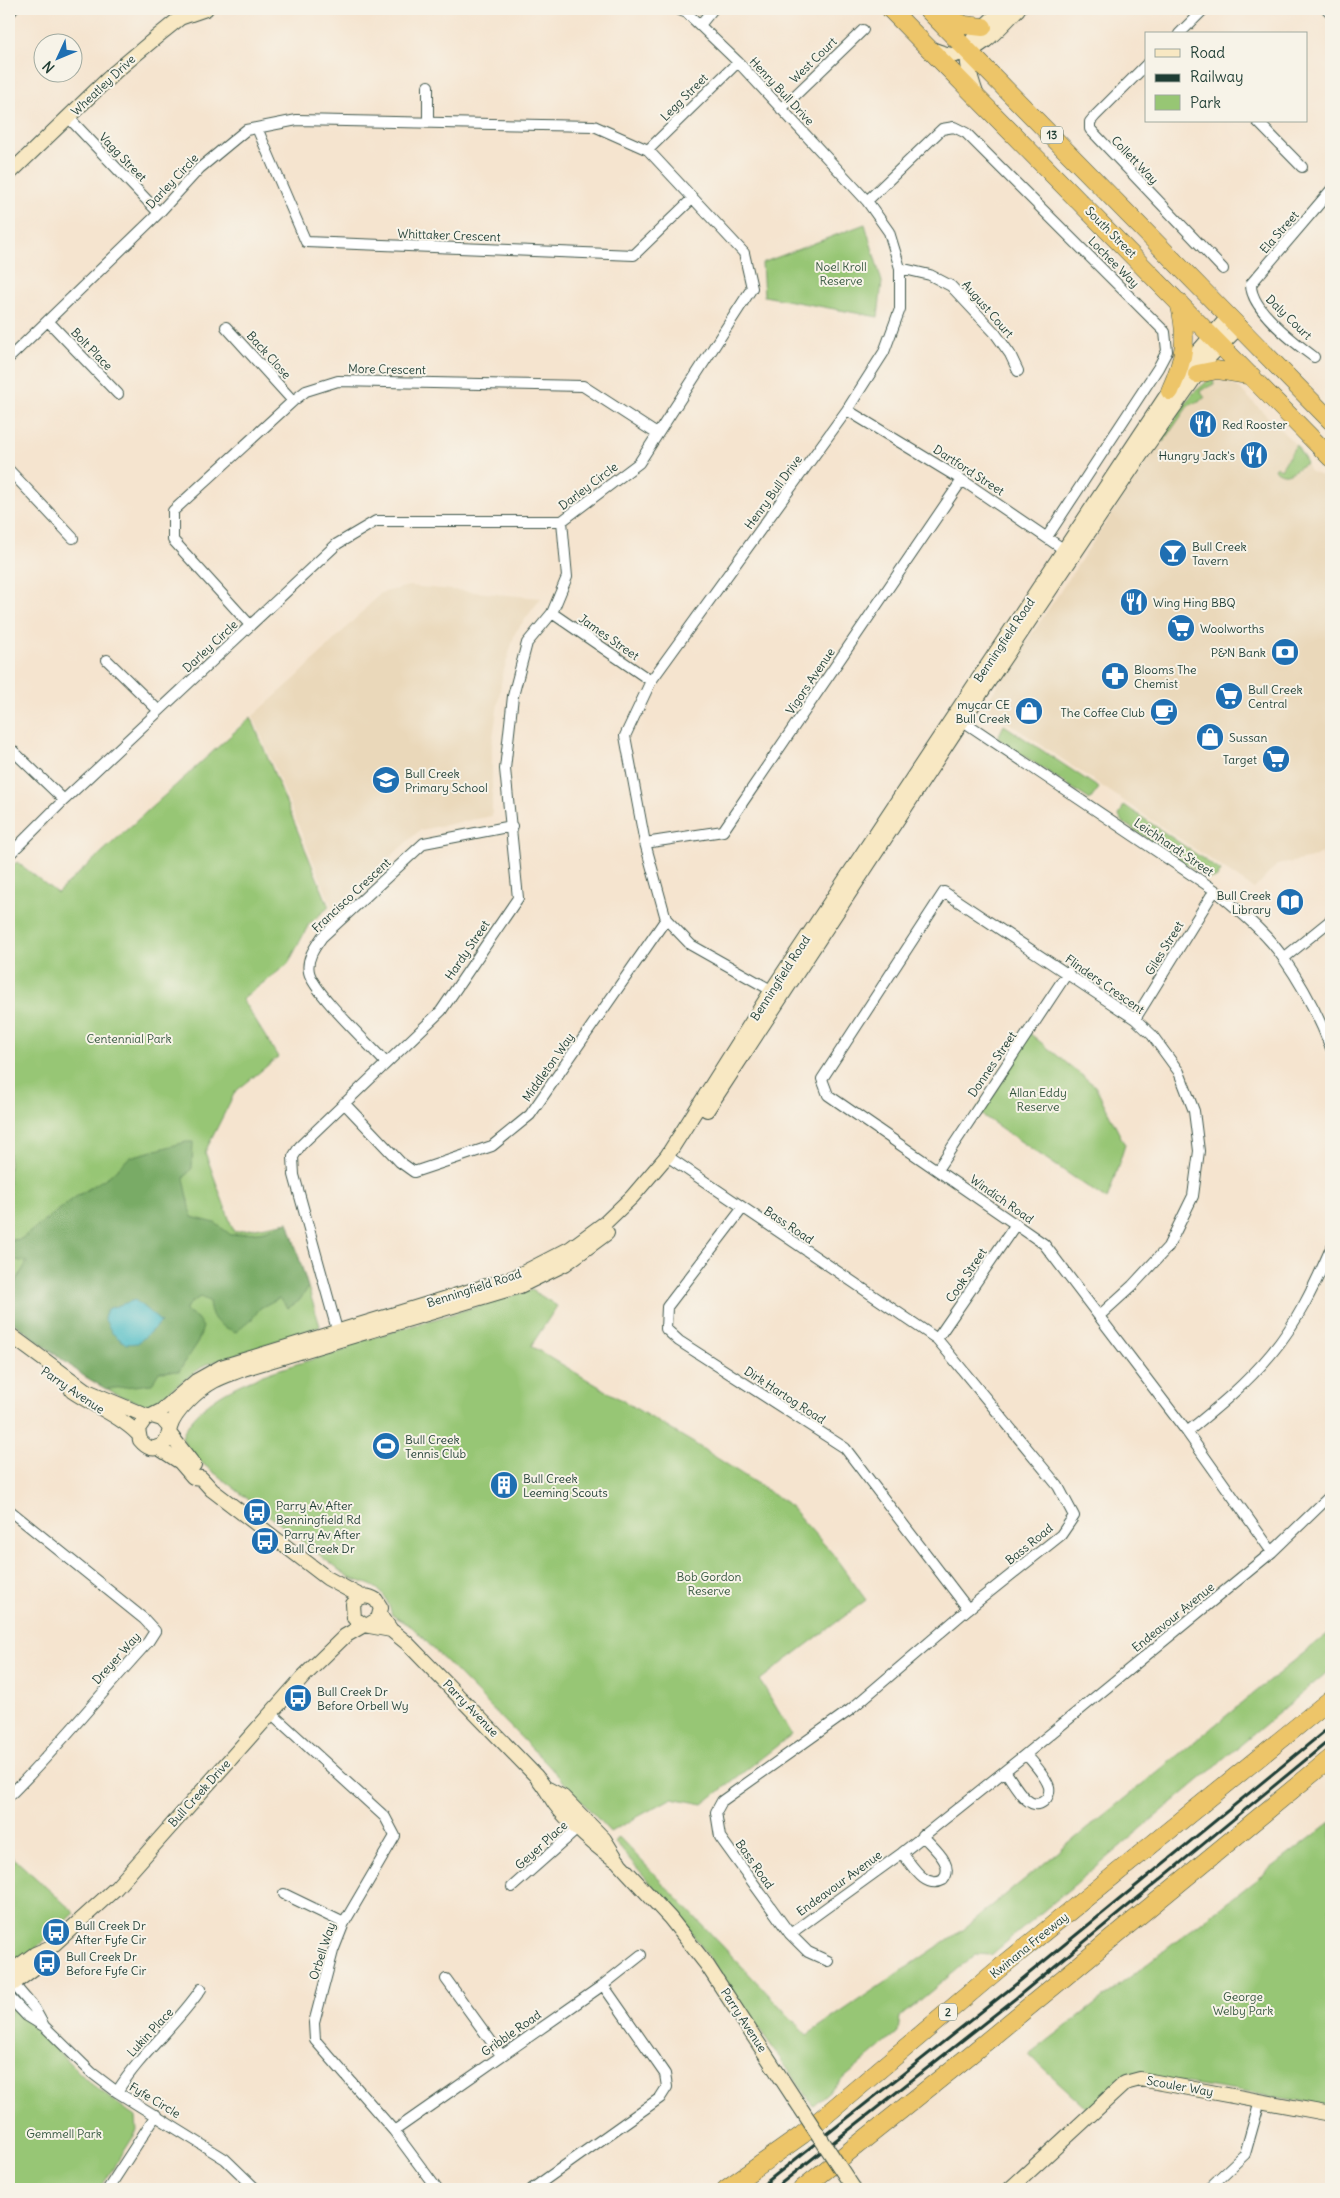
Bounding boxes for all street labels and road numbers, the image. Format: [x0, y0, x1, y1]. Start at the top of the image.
street label: West Court [786, 34, 840, 86]
street label: Wheatley Drive [68, 51, 138, 119]
street label: Henry Bull Drive [747, 54, 817, 128]
street label: Legg Street [657, 70, 711, 124]
road number: 13 [1041, 126, 1063, 144]
street label: Vagg Street [96, 129, 150, 185]
street label: Collett Way [1108, 133, 1162, 187]
street label: Darley Circle [143, 150, 201, 212]
street label: South Street [1082, 203, 1140, 261]
street label: Ela Street [1256, 208, 1302, 256]
street label: Whittaker Crescent [397, 226, 501, 244]
street label: Lochee Way [1085, 233, 1143, 291]
street label: August Court [959, 277, 1017, 341]
street label: Daly Court [1263, 291, 1315, 343]
street label: Bolt Place [68, 325, 116, 373]
street label: Back Close [244, 328, 294, 382]
street label: More Crescent [348, 361, 426, 377]
street label: Dartford Street [931, 442, 1007, 498]
street label: Henry Bull Drive [741, 452, 805, 532]
street label: Darley Circle [556, 459, 620, 513]
street label: Benningfield Road [970, 595, 1038, 685]
street label: James Street [576, 611, 642, 663]
street label: Darley Circle [179, 617, 241, 675]
street label: Vigors Avenue [782, 645, 838, 717]
street label: Leichhardt Street [1131, 815, 1217, 879]
street label: Francisco Crescent [308, 855, 394, 935]
street label: Hardy Street [441, 917, 493, 983]
street label: Giles Street [1142, 918, 1186, 978]
street label: Benningfield Road [747, 933, 813, 1023]
street label: Flinders Crescent [1062, 951, 1148, 1017]
street label: Donnes Street [965, 1028, 1019, 1100]
street label: Middleton Way [519, 1030, 577, 1104]
street label: Windich Road [967, 1172, 1037, 1226]
street label: Bass Road [761, 1203, 817, 1247]
street label: Cook Street [942, 1245, 990, 1305]
street label: Benningfield Road [425, 1266, 523, 1310]
street label: Parry Avenue [38, 1363, 108, 1417]
street label: Dirk Hartog Road [742, 1363, 828, 1427]
street label: Bass Road [1002, 1520, 1056, 1568]
street label: Endeavour Avenue [1129, 1579, 1217, 1655]
street label: Dreyer Way [89, 1629, 143, 1687]
street label: Parry Avenue [440, 1676, 502, 1740]
street label: Bull Creek Drive [165, 1756, 233, 1830]
street label: Geyer Place [512, 1818, 570, 1872]
street label: Bass Road [733, 1836, 777, 1892]
street label: Endeavour Avenue [793, 1847, 885, 1919]
street label: Kwinana Freeway [987, 1909, 1071, 1981]
street label: Orbell Way [306, 1920, 338, 1982]
street label: Parry Avenue [718, 1985, 770, 2055]
road number: 2 [939, 2004, 957, 2020]
street label: Lukin Place [124, 2005, 176, 2059]
street label: Gribble Road [478, 2007, 544, 2059]
street label: Scouler Way [1145, 2073, 1215, 2099]
street label: Fyfe Circle [127, 2079, 183, 2121]

